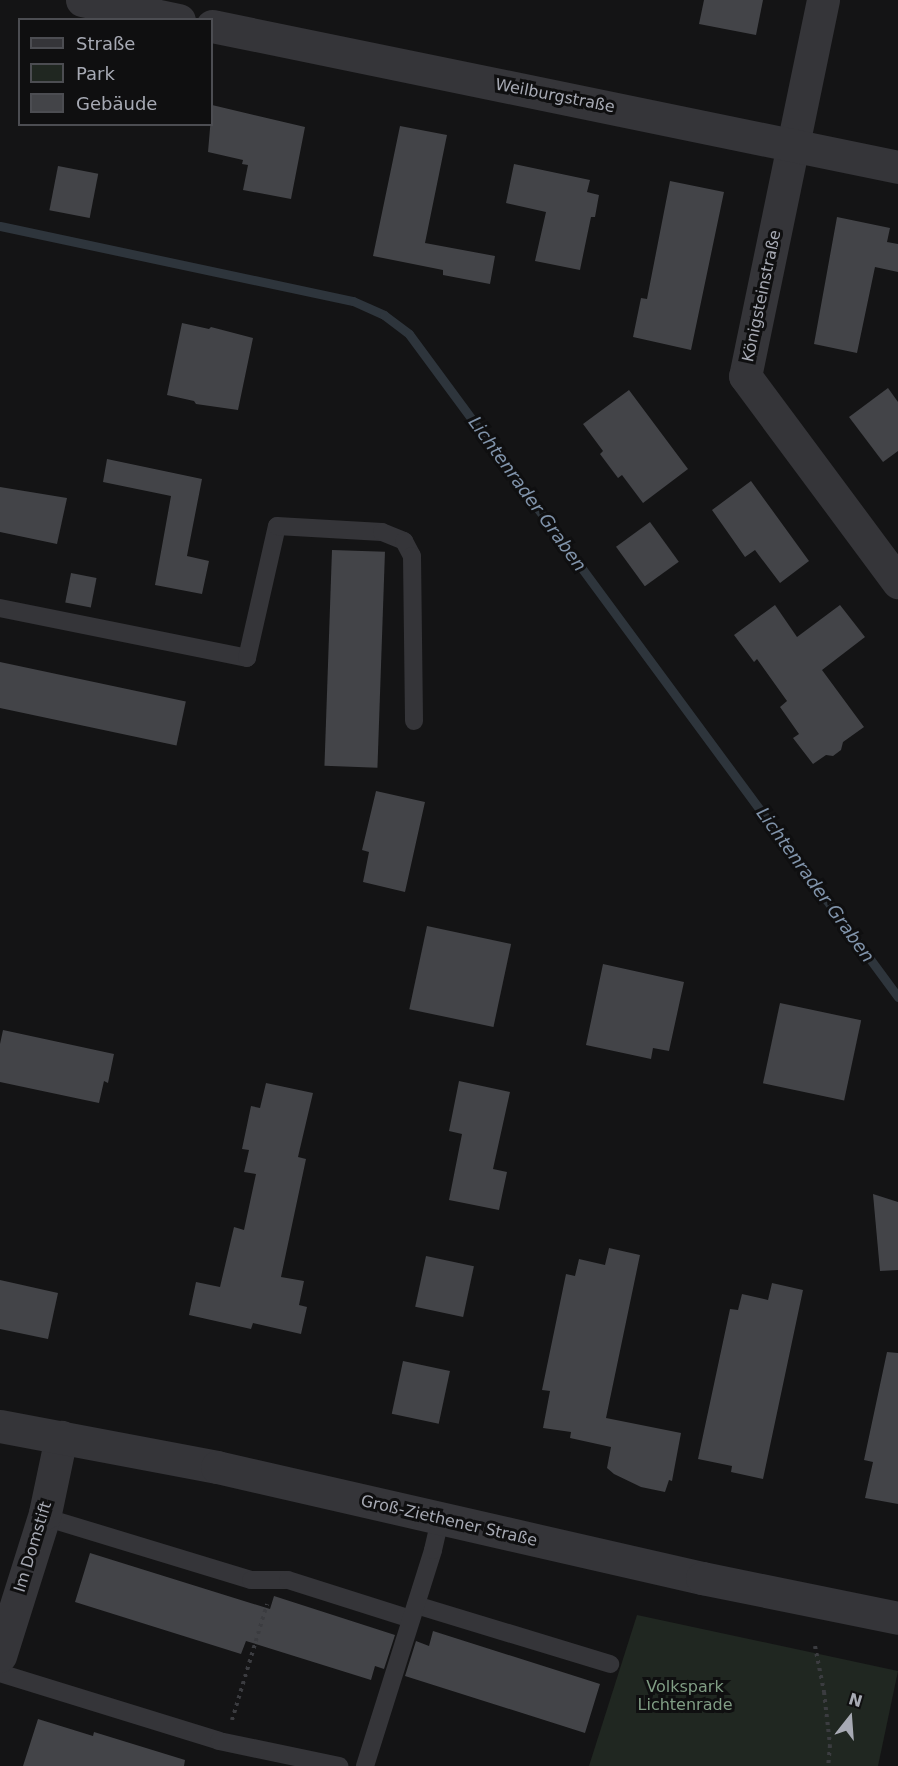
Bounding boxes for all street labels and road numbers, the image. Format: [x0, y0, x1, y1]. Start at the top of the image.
street label: Weilburgstraße [494, 75, 616, 117]
street label: Königsteinstraße [739, 228, 785, 364]
street label: Groß-Ziethener Straße [359, 1491, 539, 1551]
street label: Im Domstift [10, 1499, 56, 1595]

